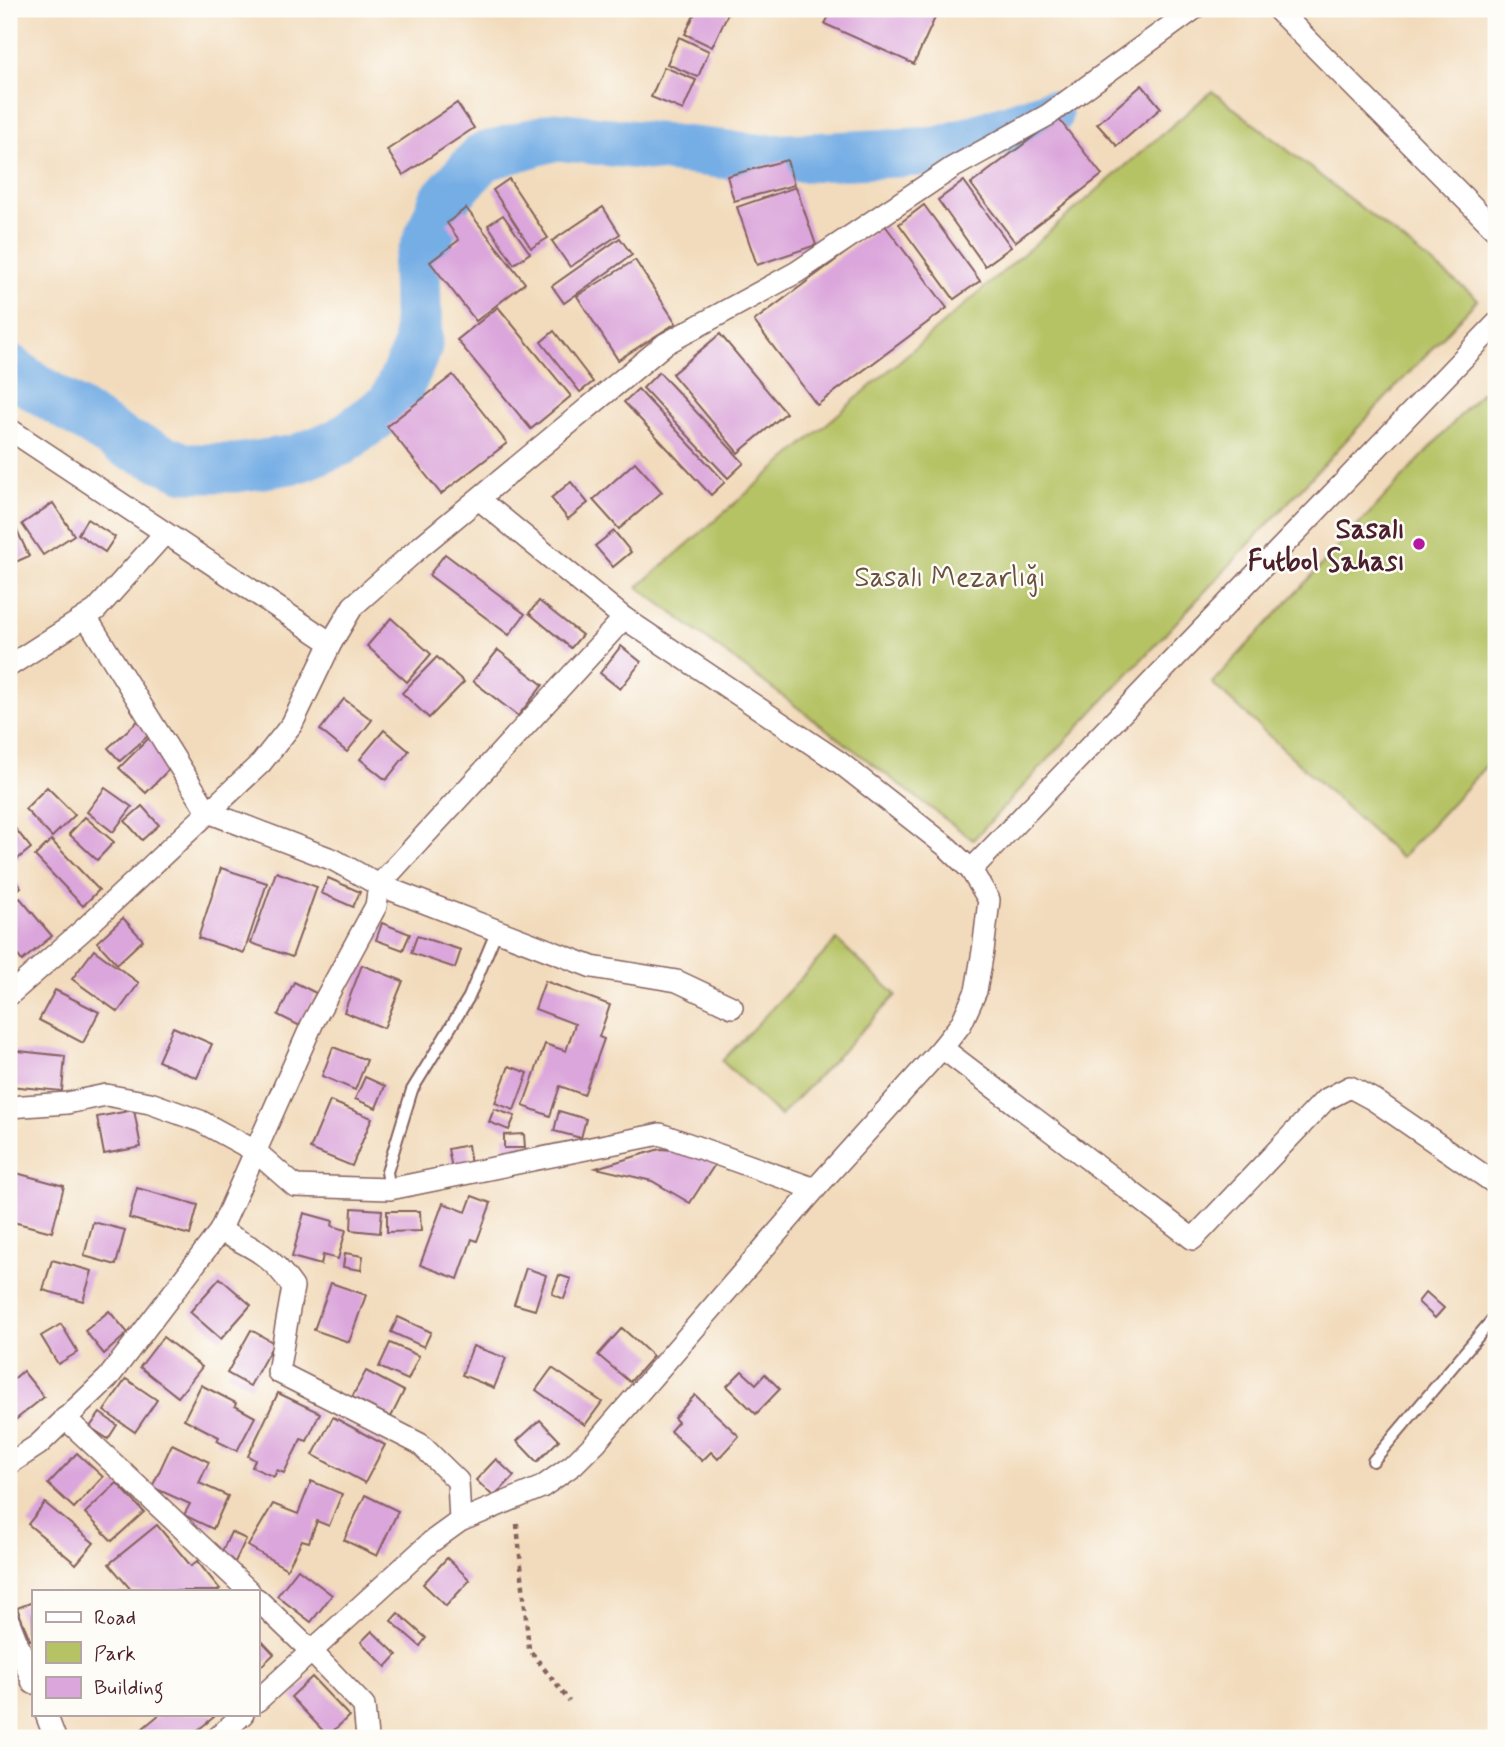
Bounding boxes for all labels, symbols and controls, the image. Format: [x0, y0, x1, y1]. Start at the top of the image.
place label: Sasalı Futbol Sahası [1248, 512, 1405, 581]
marker: Sasalı Futbol Sahası [1411, 536, 1427, 552]
park label: Sasalı Mezarlığı [854, 560, 1046, 597]
legend [32, 1590, 259, 1716]
text: Road [94, 1604, 136, 1632]
text: Park [94, 1640, 136, 1668]
text: Building [94, 1674, 164, 1704]

